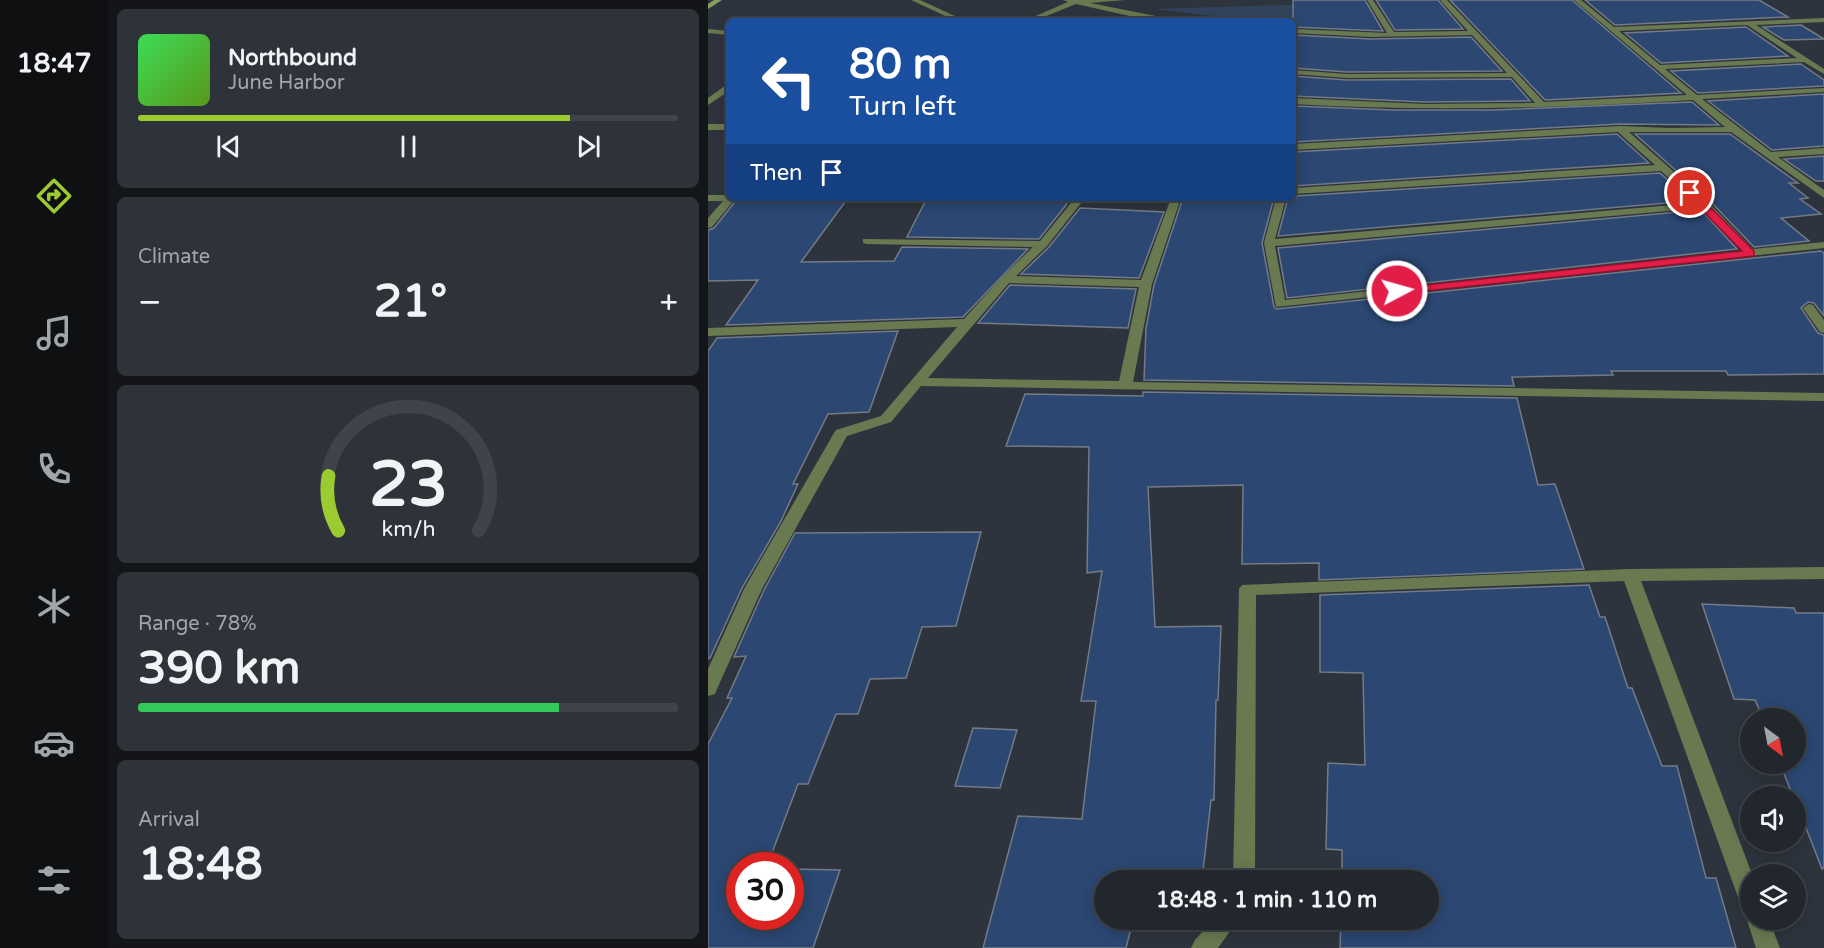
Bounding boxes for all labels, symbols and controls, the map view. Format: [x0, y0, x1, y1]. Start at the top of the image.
text: 80 m [849, 39, 951, 90]
icon: left [750, 42, 828, 120]
text: Northbound [228, 45, 357, 71]
text: 18:47 [17, 47, 91, 80]
text: June Harbor [228, 71, 345, 95]
text: Turn left [849, 90, 956, 123]
icon: previous [212, 130, 245, 163]
icon: pause [392, 130, 425, 163]
icon: next [572, 130, 605, 163]
icon: arrive [815, 156, 848, 189]
text: Then [750, 160, 803, 186]
pin [1664, 167, 1715, 218]
icon: directions [33, 175, 75, 217]
icon: arrive [1673, 176, 1706, 209]
text: Climate [138, 245, 210, 269]
position arrow [1365, 259, 1429, 323]
text: 21° [374, 275, 447, 329]
text: − [138, 283, 162, 322]
text: + [659, 283, 678, 322]
icon: music [33, 312, 75, 354]
icon: phone [33, 448, 75, 490]
text: 23 [369, 448, 447, 523]
text: km/h [381, 516, 435, 542]
icon: climate [33, 585, 75, 627]
text: Range · 78% [138, 612, 257, 636]
text: 390 km [138, 642, 300, 696]
north arrow [1740, 708, 1806, 774]
map controls [1740, 708, 1806, 930]
icon: car [33, 722, 75, 764]
button: sound [1740, 786, 1806, 852]
text: Arrival [138, 808, 200, 832]
text: 18:48 [138, 838, 263, 892]
speed limit sign: 30 [726, 852, 804, 930]
icon: filters [33, 859, 75, 901]
button: layers [1740, 864, 1806, 930]
text: 18:48 · 1 min · 110 m [1156, 887, 1377, 913]

